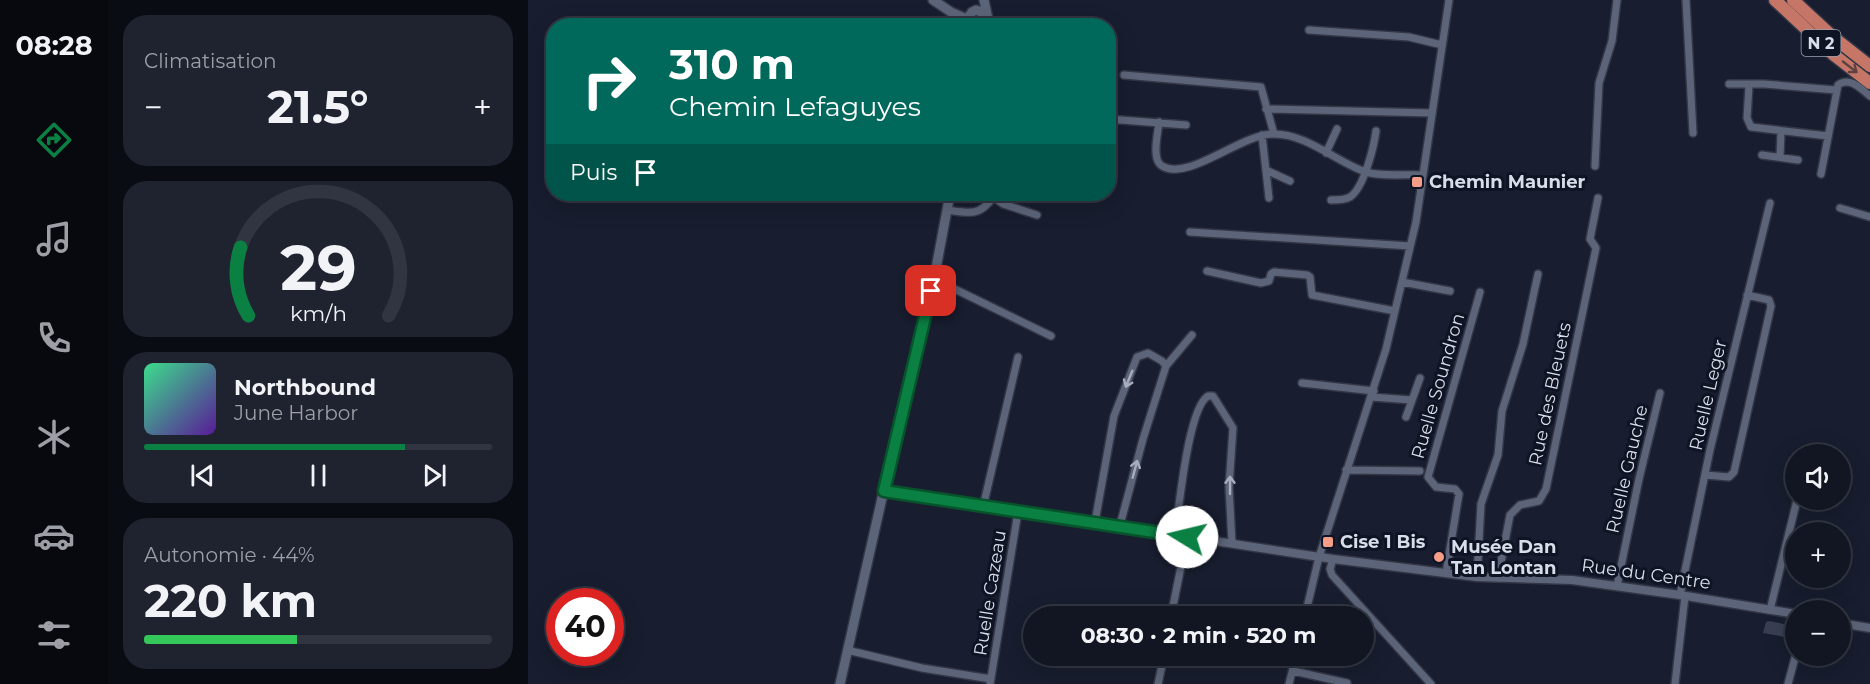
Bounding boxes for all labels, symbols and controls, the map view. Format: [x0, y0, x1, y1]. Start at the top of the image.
text: 08:28 [16, 29, 92, 62]
road number: N 2 [1802, 30, 1840, 56]
text: 310 m [669, 38, 795, 90]
icon: right [570, 42, 648, 120]
text: Climatisation [144, 49, 277, 73]
one-way arrow [1841, 61, 1857, 74]
text: 21.5° [267, 79, 369, 134]
text: − [144, 87, 163, 127]
text: + [473, 87, 492, 127]
text: Chemin Lefaguyes [669, 90, 921, 123]
icon: directions [33, 119, 75, 161]
icon: arrive [629, 156, 662, 189]
text: Puis [570, 159, 617, 186]
place label: Chemin Maunier [1429, 171, 1586, 193]
marker: Chemin Maunier [1410, 175, 1424, 189]
icon: music [33, 218, 75, 260]
text: 29 [280, 230, 356, 306]
pin [905, 265, 956, 316]
icon: arrive [914, 274, 947, 307]
text: km/h [289, 300, 347, 326]
street label: Ruelle Soundron [1407, 311, 1469, 461]
icon: phone [33, 317, 75, 359]
street label: Rue des Bleuets [1524, 320, 1576, 468]
street label: Ruelle Leger [1685, 337, 1731, 453]
one-way arrow [1122, 369, 1133, 388]
text: Northbound [234, 374, 376, 401]
text: June Harbor [234, 401, 358, 425]
street label: Ruelle Gauche [1602, 403, 1652, 535]
icon: climate [33, 416, 75, 458]
map controls [1785, 444, 1851, 666]
button: sound [1785, 444, 1851, 510]
icon: previous [186, 459, 219, 492]
icon: pause [302, 459, 335, 492]
icon: next [418, 459, 451, 492]
one-way arrow [1130, 459, 1141, 478]
one-way arrow [1224, 475, 1236, 495]
position arrow [1155, 505, 1219, 569]
icon: car [33, 515, 75, 557]
button: + [1785, 522, 1851, 588]
street label: Ruelle Cazeau [969, 529, 1011, 657]
place label: Cise 1 Bis [1340, 531, 1426, 553]
marker: Cise 1 Bis [1321, 535, 1335, 549]
place label: Musée Dan Tan Lontan [1451, 536, 1556, 579]
text: Autonomie · 44% [144, 543, 315, 567]
marker: Musée Dan Tan Lontan [1432, 550, 1446, 564]
street label: Rue du Centre [1580, 554, 1712, 594]
text: 220 km [144, 573, 317, 628]
speed limit sign: 40 [546, 588, 624, 666]
button: − [1785, 600, 1851, 666]
icon: filters [33, 614, 75, 656]
text: 08:30 · 2 min · 520 m [1081, 622, 1316, 649]

